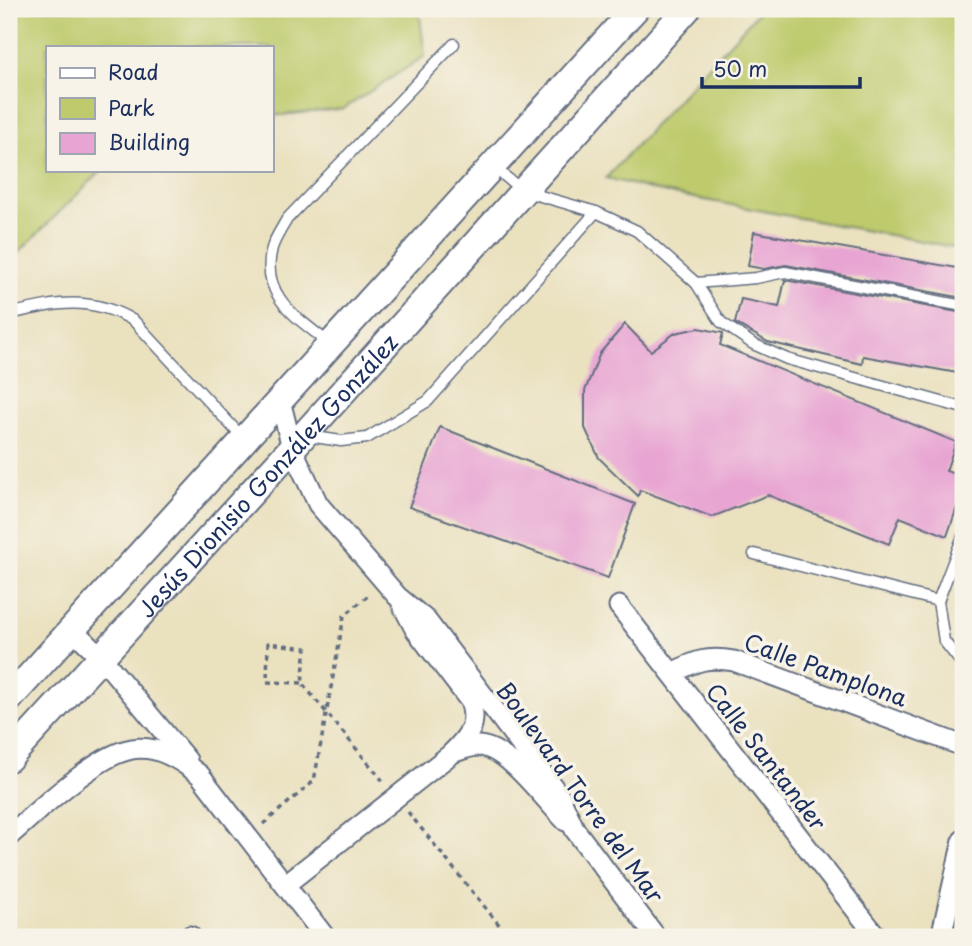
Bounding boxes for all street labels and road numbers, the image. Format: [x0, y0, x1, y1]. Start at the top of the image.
street label: Jesús Dionisio González González [129, 325, 405, 625]
street label: Calle Pamplona [740, 623, 913, 715]
street label: Boulevard Torre del Mar [489, 674, 673, 910]
street label: Calle Santander [698, 675, 836, 838]

